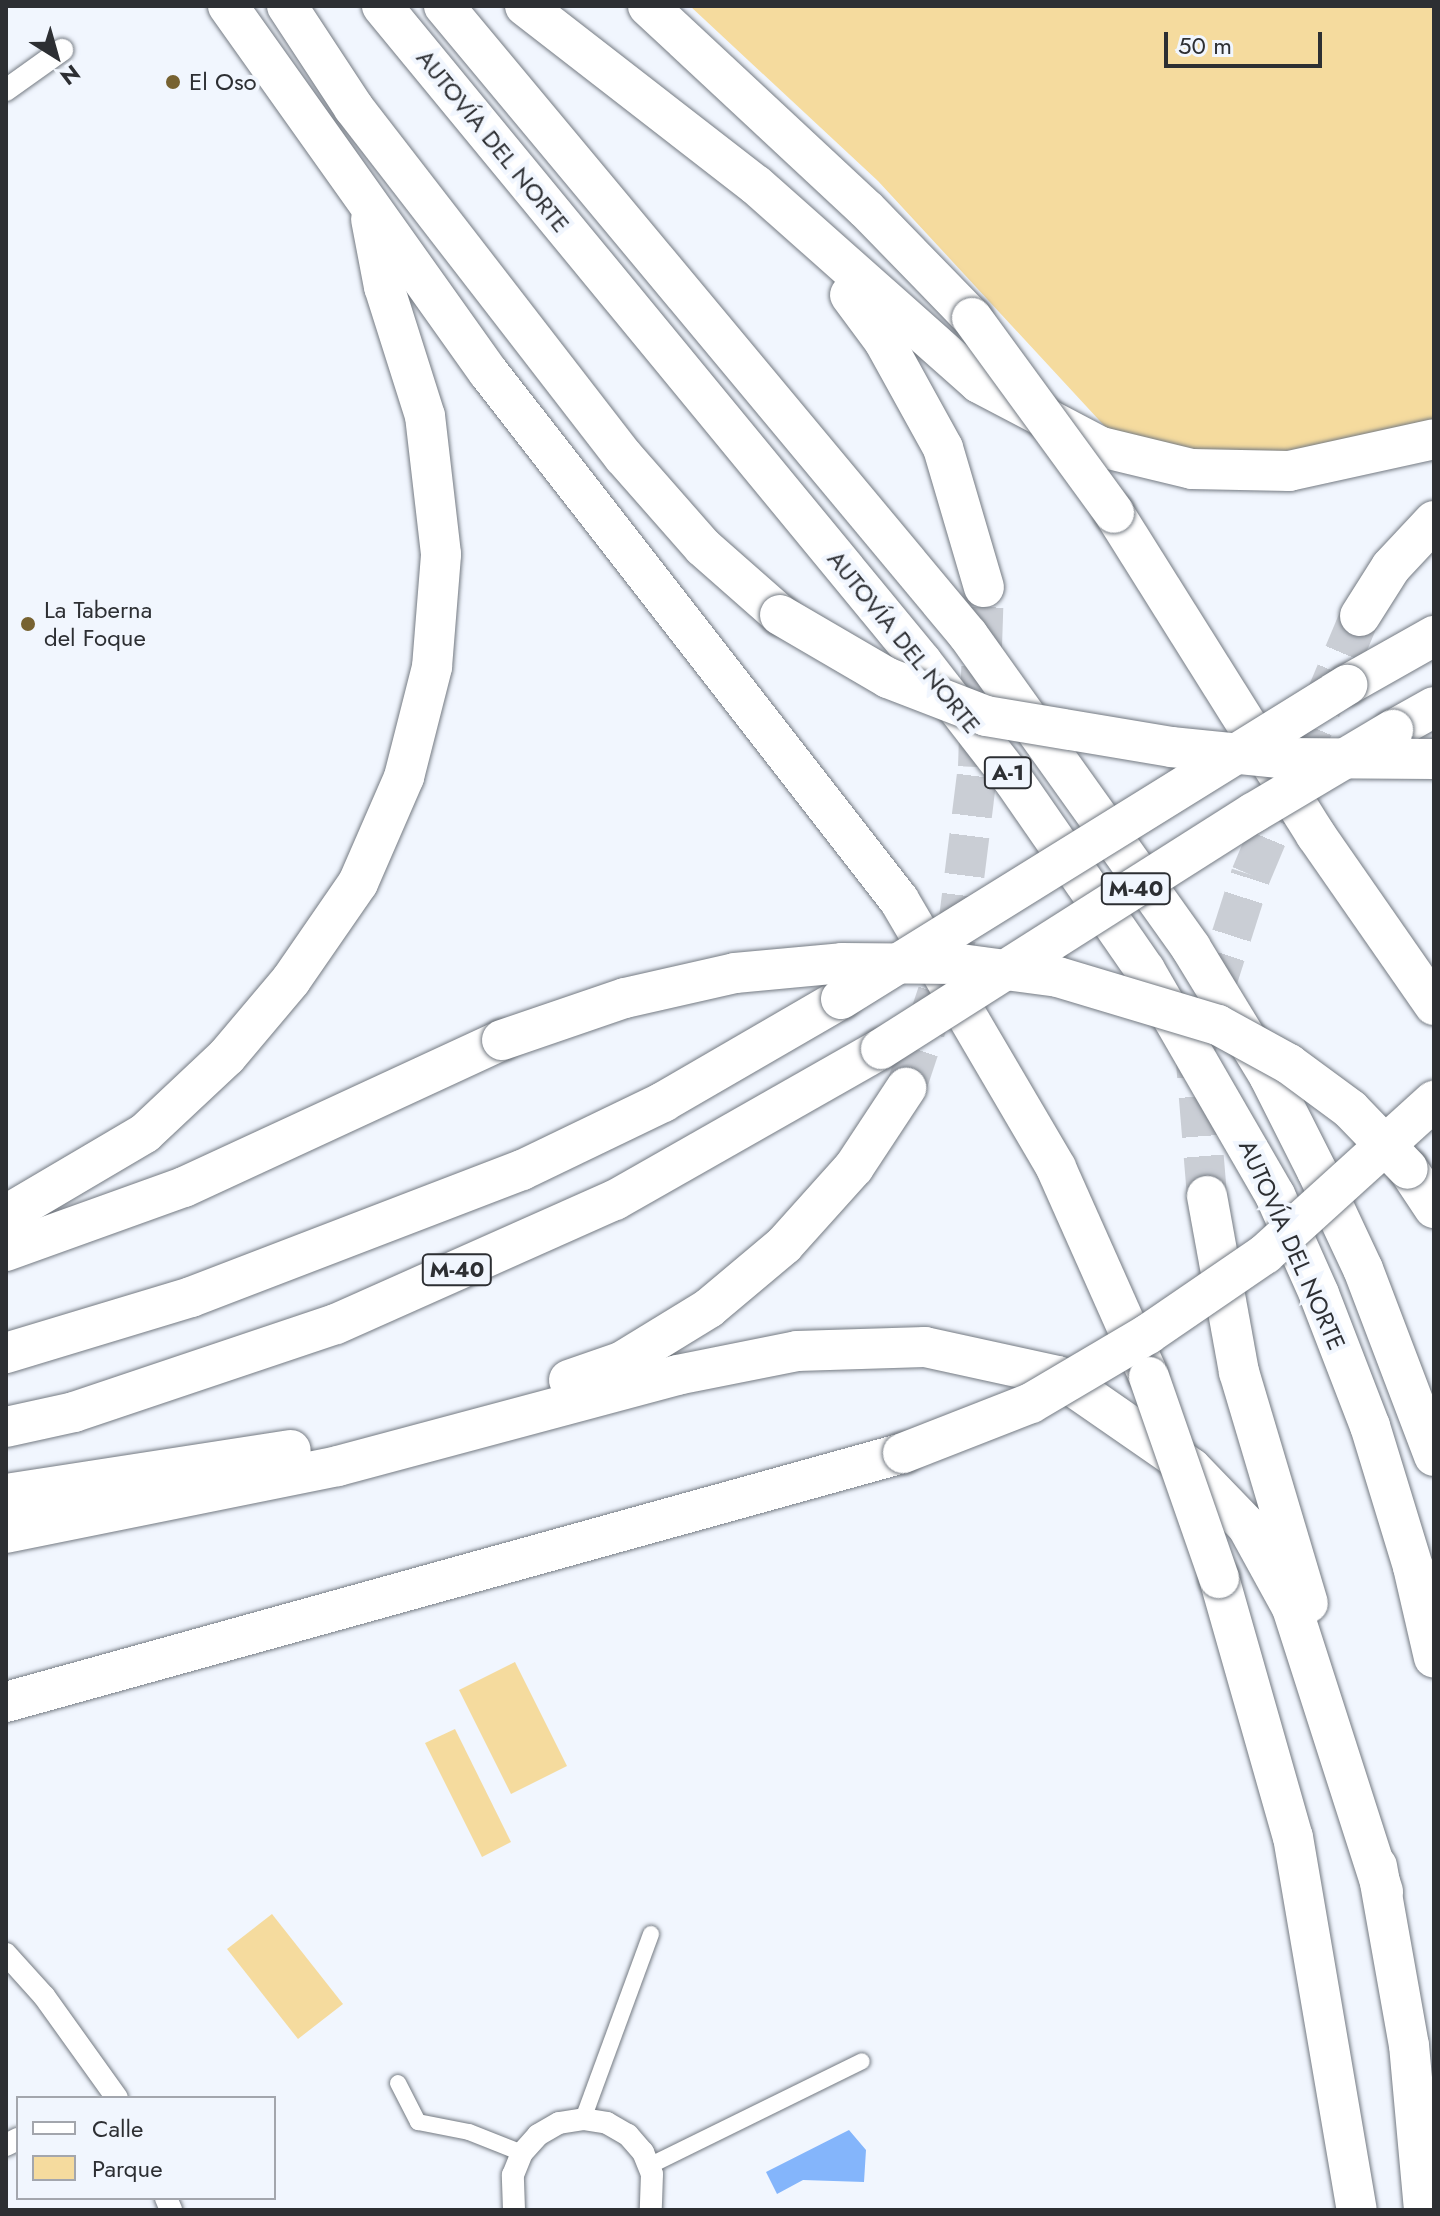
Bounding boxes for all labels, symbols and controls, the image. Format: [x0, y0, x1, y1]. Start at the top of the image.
north arrow [16, 16, 96, 96]
scale bar [1168, 16, 1326, 66]
text: 50 m [1178, 28, 1232, 63]
street label: AUTOVÍA DEL NORTE [410, 44, 576, 238]
text: N [54, 57, 87, 93]
place label: El Oso [189, 68, 257, 96]
marker: El Oso [164, 73, 182, 91]
street label: AUTOVÍA DEL NORTE [821, 545, 987, 739]
place label: La Taberna del Foque [44, 596, 152, 652]
marker: La Taberna del Foque [19, 615, 37, 633]
road number: A-1 [982, 755, 1034, 791]
road number: M-40 [1100, 871, 1172, 907]
street label: AUTOVÍA DEL NORTE [1233, 1136, 1351, 1354]
road number: M-40 [421, 1252, 493, 1288]
legend [16, 2096, 276, 2200]
text: Calle [92, 2111, 143, 2146]
text: Parque [92, 2151, 163, 2186]

